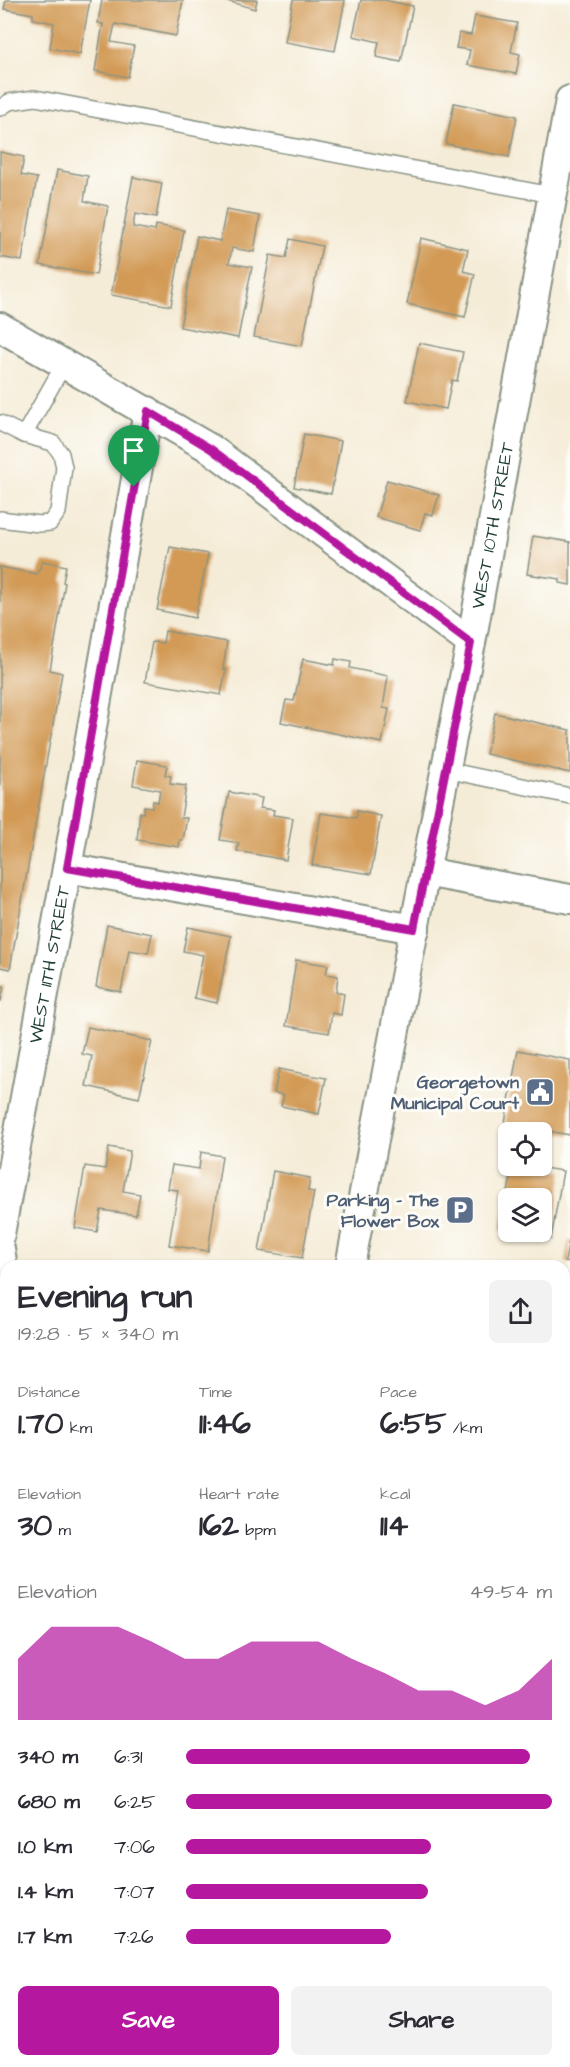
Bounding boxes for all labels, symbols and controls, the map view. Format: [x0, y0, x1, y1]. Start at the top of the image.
pin [108, 425, 159, 487]
icon: arrive [117, 434, 150, 467]
street label: WEST 10TH STREET [465, 440, 520, 611]
street label: WEST 11TH STREET [23, 883, 76, 1045]
place label: Georgetown Municipal Court [391, 1070, 520, 1116]
public building icon: Georgetown Municipal Court [524, 1076, 556, 1108]
map controls [498, 1122, 552, 1242]
button: locate [498, 1122, 552, 1176]
place label: Parking - The Flower Box [327, 1188, 440, 1234]
button: layers [498, 1188, 552, 1242]
parking icon: Parking - The Flower Box [444, 1194, 476, 1226]
text: Evening run [18, 1274, 192, 1320]
button: share [489, 1280, 552, 1343]
text: 19:28 · 5 × 340 m [18, 1320, 178, 1348]
text: Distance [18, 1381, 80, 1403]
text: Time [199, 1381, 233, 1403]
text: Pace [380, 1381, 417, 1403]
text: 1.70 [18, 1403, 63, 1445]
text: 11:46 [199, 1403, 251, 1445]
text: 6:55 [380, 1403, 446, 1445]
text: km [63, 1417, 92, 1439]
text: /km [446, 1417, 482, 1439]
text: Elevation [18, 1483, 81, 1505]
text: Heart rate [199, 1483, 279, 1505]
text: kcal [380, 1483, 411, 1505]
text: 30 [18, 1505, 52, 1547]
text: 162 [199, 1505, 239, 1547]
text: 114 [380, 1505, 408, 1547]
text: m [52, 1519, 71, 1541]
text: bpm [239, 1519, 276, 1541]
text: Elevation [18, 1578, 97, 1606]
text: 49–54 m [469, 1578, 552, 1606]
text: 340 m [18, 1743, 78, 1771]
text: 6:31 [114, 1743, 143, 1771]
text: 680 m [18, 1788, 80, 1816]
text: 6:25 [114, 1788, 155, 1816]
text: 1.0 km [18, 1833, 72, 1861]
text: 7:06 [114, 1833, 155, 1861]
text: 1.4 km [18, 1878, 73, 1906]
text: 7:07 [114, 1878, 155, 1906]
text: 1.7 km [18, 1923, 72, 1951]
text: 7:26 [114, 1923, 154, 1951]
button: Save [18, 1986, 279, 2055]
button: Share [291, 1986, 552, 2055]

